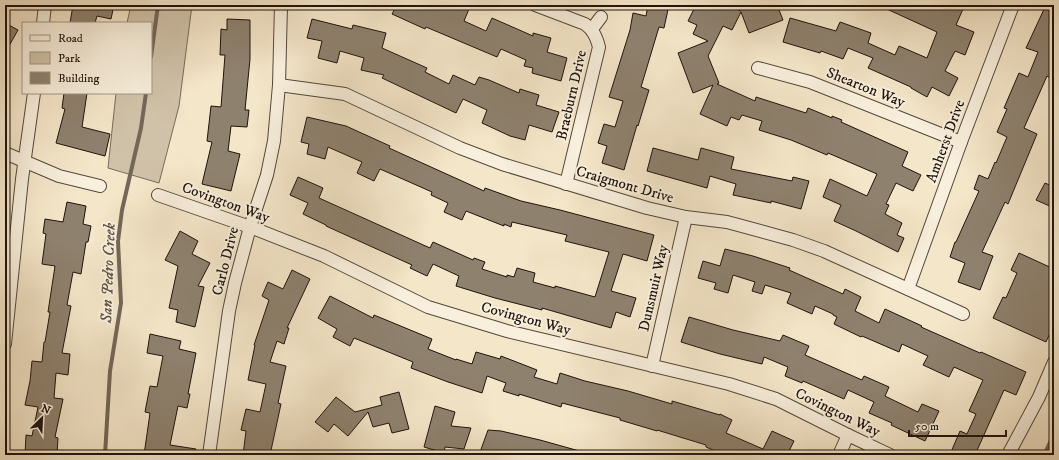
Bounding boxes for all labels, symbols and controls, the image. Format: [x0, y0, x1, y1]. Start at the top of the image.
legend [22, 22, 152, 94]
text: Road [58, 31, 83, 46]
street label: Braeburn Drive [552, 48, 591, 142]
text: Park [58, 51, 80, 66]
street label: Shearton Way [824, 63, 909, 112]
text: Building [58, 71, 99, 86]
street label: Amherst Drive [922, 97, 969, 185]
street label: Craigmont Drive [574, 161, 676, 207]
street label: Covington Way [179, 178, 273, 227]
water label: San Pedro Creek [96, 222, 120, 324]
street label: Carlo Drive [208, 225, 243, 297]
street label: Dunsmuir Way [634, 242, 673, 333]
street label: Covington Way [479, 297, 574, 340]
street label: Covington Way [792, 384, 884, 442]
north arrow [22, 398, 62, 438]
text: N [39, 402, 53, 418]
scale bar [909, 412, 1006, 438]
text: 50 m [915, 419, 939, 434]

